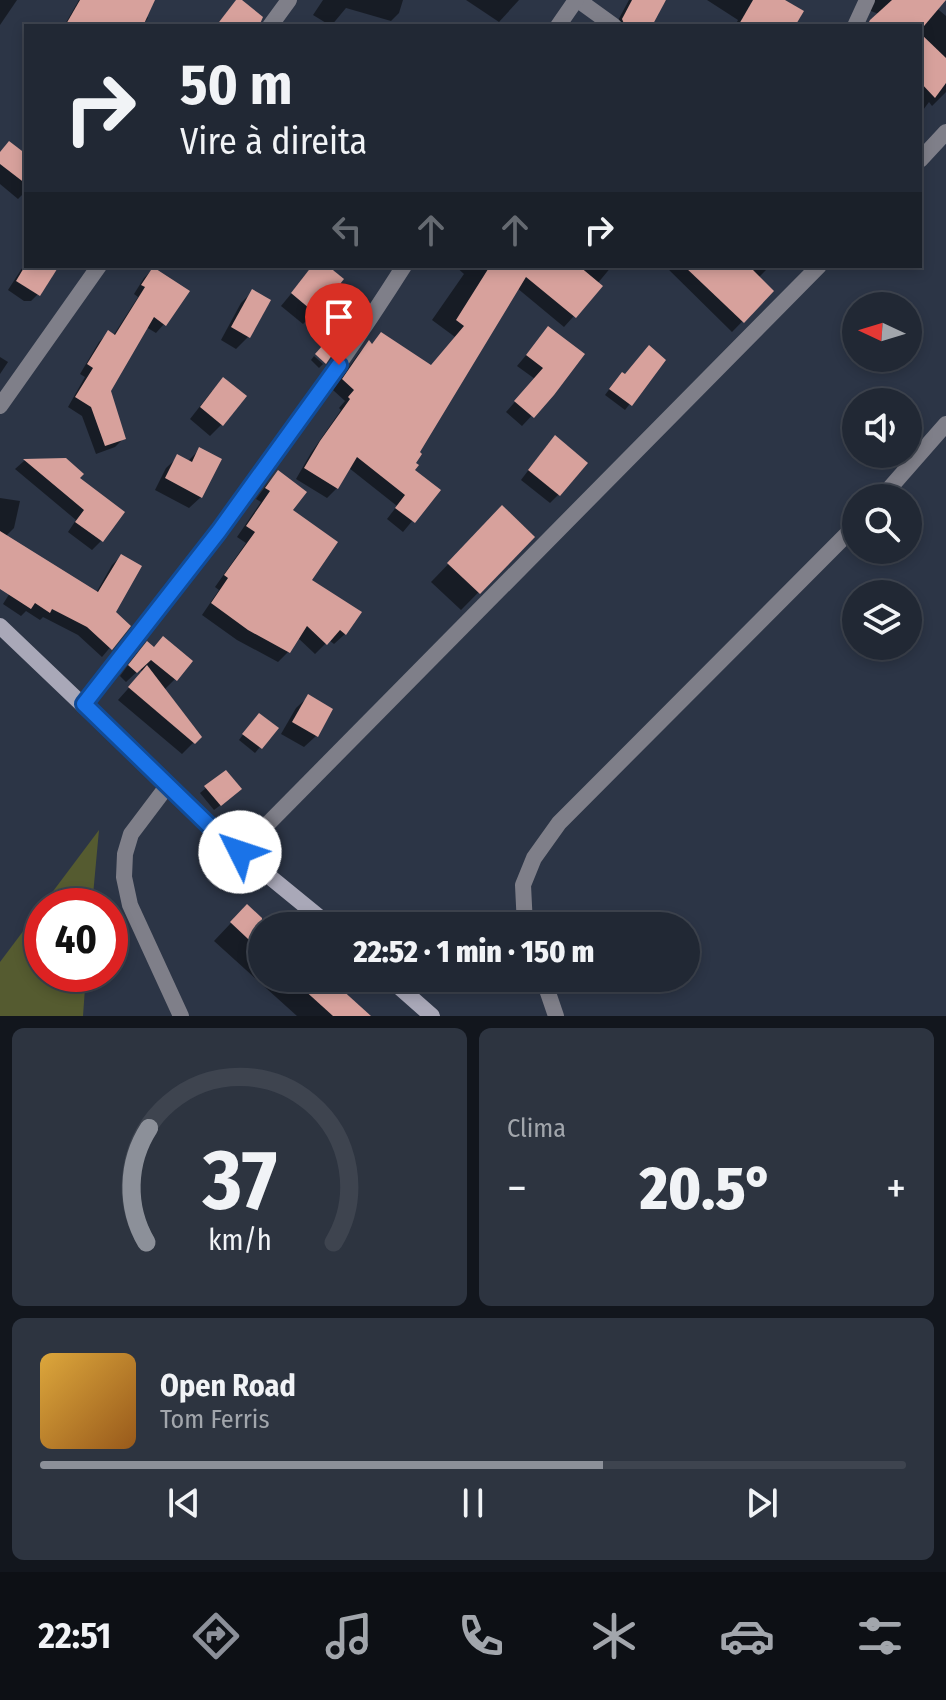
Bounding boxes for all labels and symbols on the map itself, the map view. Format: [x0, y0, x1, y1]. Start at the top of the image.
pin [305, 283, 373, 365]
north arrow [842, 292, 922, 372]
position arrow [198, 810, 282, 894]
speed limit sign: 40 [24, 888, 128, 992]

